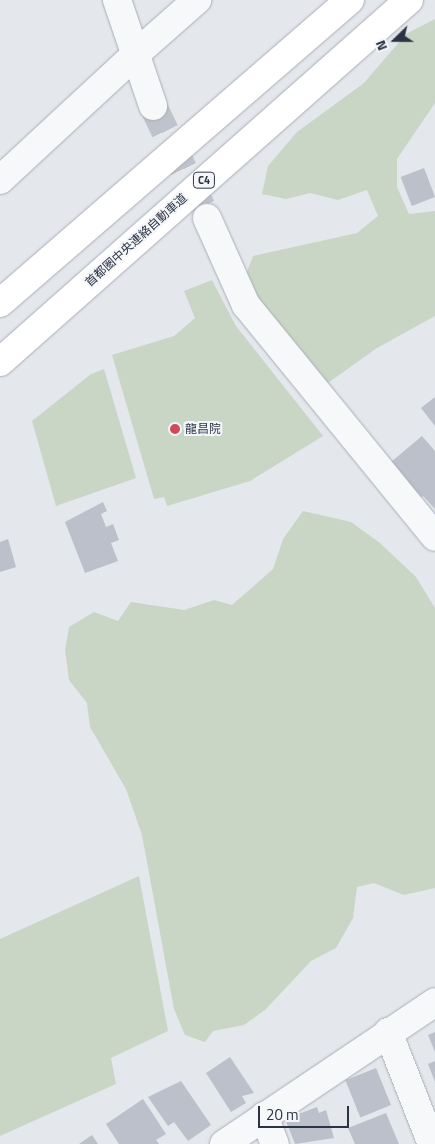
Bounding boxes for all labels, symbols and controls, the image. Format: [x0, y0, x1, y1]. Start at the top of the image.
north arrow [370, 15, 420, 65]
text: N [369, 37, 392, 54]
road number: C4 [193, 172, 215, 188]
street label: 首都圏中央連絡自動車道 [82, 190, 190, 290]
place label: 龍昌院 [185, 422, 221, 436]
marker: 龍昌院 [169, 423, 181, 435]
scale bar [260, 1096, 351, 1128]
text: 20 m [266, 1103, 299, 1126]

